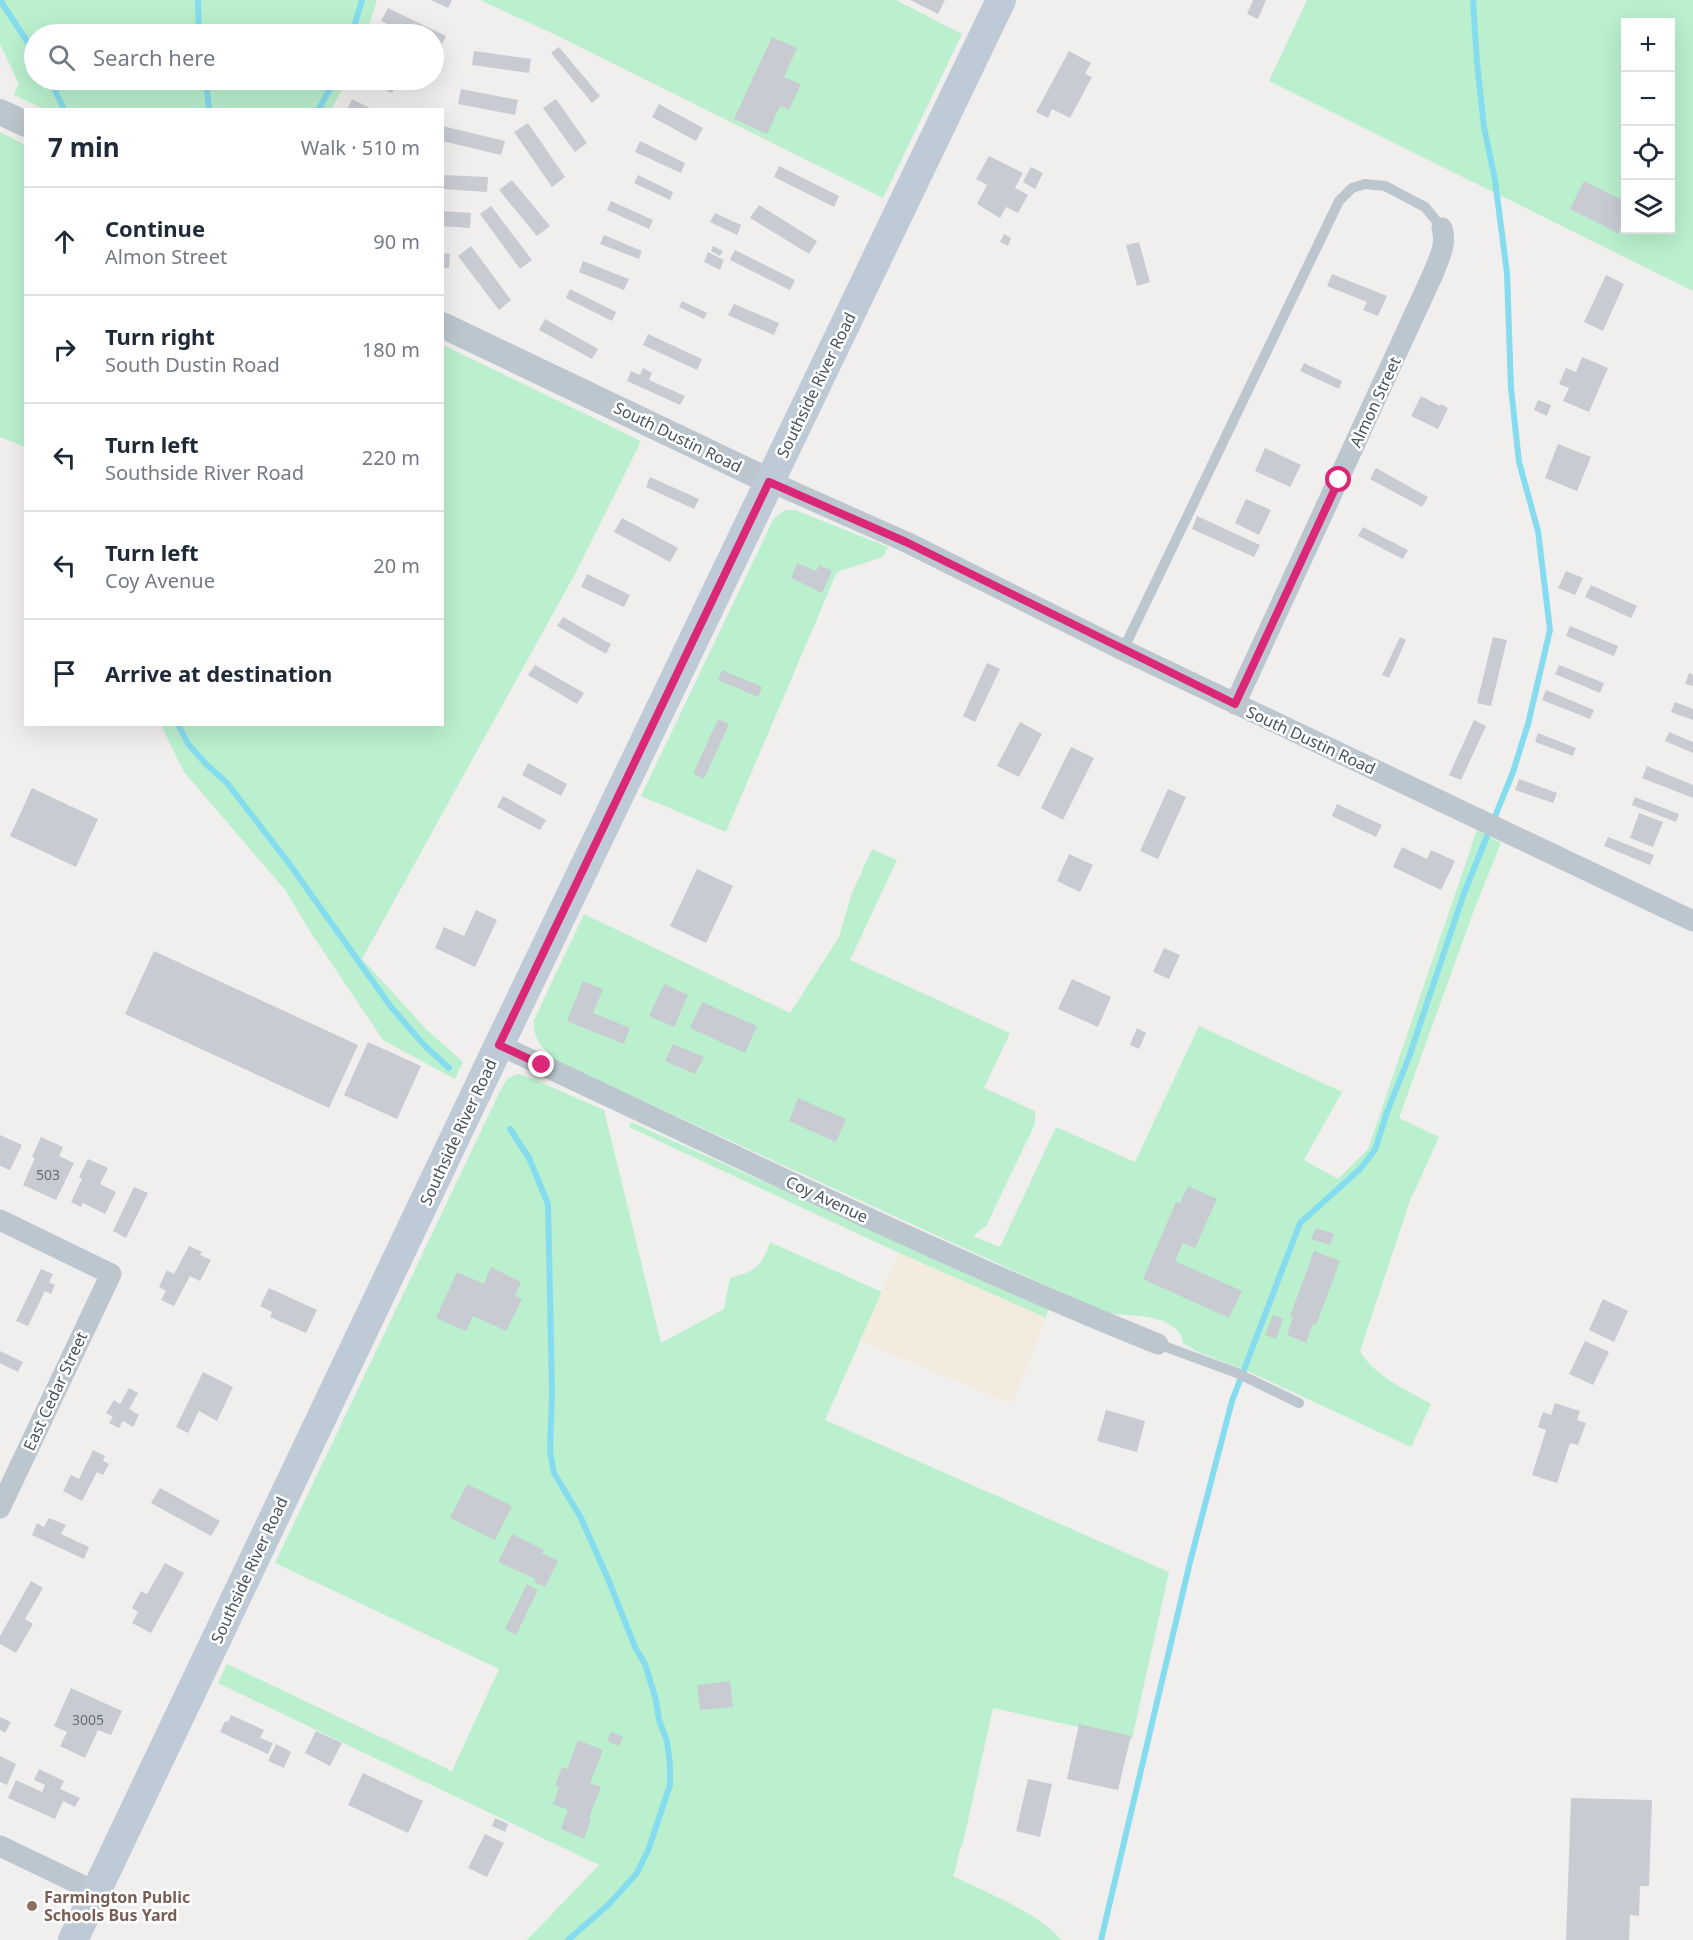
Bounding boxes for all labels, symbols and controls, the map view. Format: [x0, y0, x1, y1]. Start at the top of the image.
map controls [1621, 18, 1675, 234]
button: + [1621, 18, 1675, 72]
search box [24, 24, 444, 90]
icon: search [45, 41, 78, 74]
text: Search here [93, 42, 215, 72]
button: − [1621, 72, 1675, 126]
button: locate [1621, 126, 1675, 180]
text: 7 min [48, 129, 120, 165]
text: Walk · 510 m [301, 134, 420, 161]
button: layers [1621, 180, 1675, 234]
text: Continue [105, 213, 205, 243]
icon: ahead [48, 225, 81, 258]
text: 90 m [373, 228, 420, 255]
text: Almon Street [105, 243, 227, 270]
street label: Southside River Road [771, 309, 861, 461]
text: Turn right [105, 321, 215, 351]
icon: right [48, 333, 81, 366]
text: 180 m [362, 336, 420, 363]
text: South Dustin Road [105, 351, 280, 378]
street label: Almon Street [1344, 353, 1406, 451]
street label: South Dustin Road [610, 396, 746, 478]
text: Turn left [105, 429, 199, 459]
icon: left [48, 441, 81, 474]
text: 220 m [362, 444, 420, 471]
text: Southside River Road [105, 459, 304, 486]
route start [1325, 466, 1351, 492]
text: Turn left [105, 537, 199, 567]
icon: left [48, 549, 81, 582]
text: 20 m [373, 552, 420, 579]
text: Coy Avenue [105, 567, 215, 594]
icon: arrive [48, 657, 81, 690]
text: Arrive at destination [105, 658, 332, 688]
street label: South Dustin Road [1243, 700, 1379, 780]
route end [528, 1051, 554, 1077]
street label: Southside River Road [414, 1055, 502, 1209]
house number: 503 [36, 1165, 60, 1184]
street label: Coy Avenue [782, 1170, 872, 1228]
street label: East Cedar Street [18, 1328, 92, 1454]
street label: Southside River Road [205, 1493, 293, 1647]
house number: 3005 [72, 1710, 104, 1729]
place label: Farmington Public Schools Bus Yard [44, 1886, 190, 1926]
marker: Farmington Public Schools Bus Yard [25, 1899, 39, 1913]

